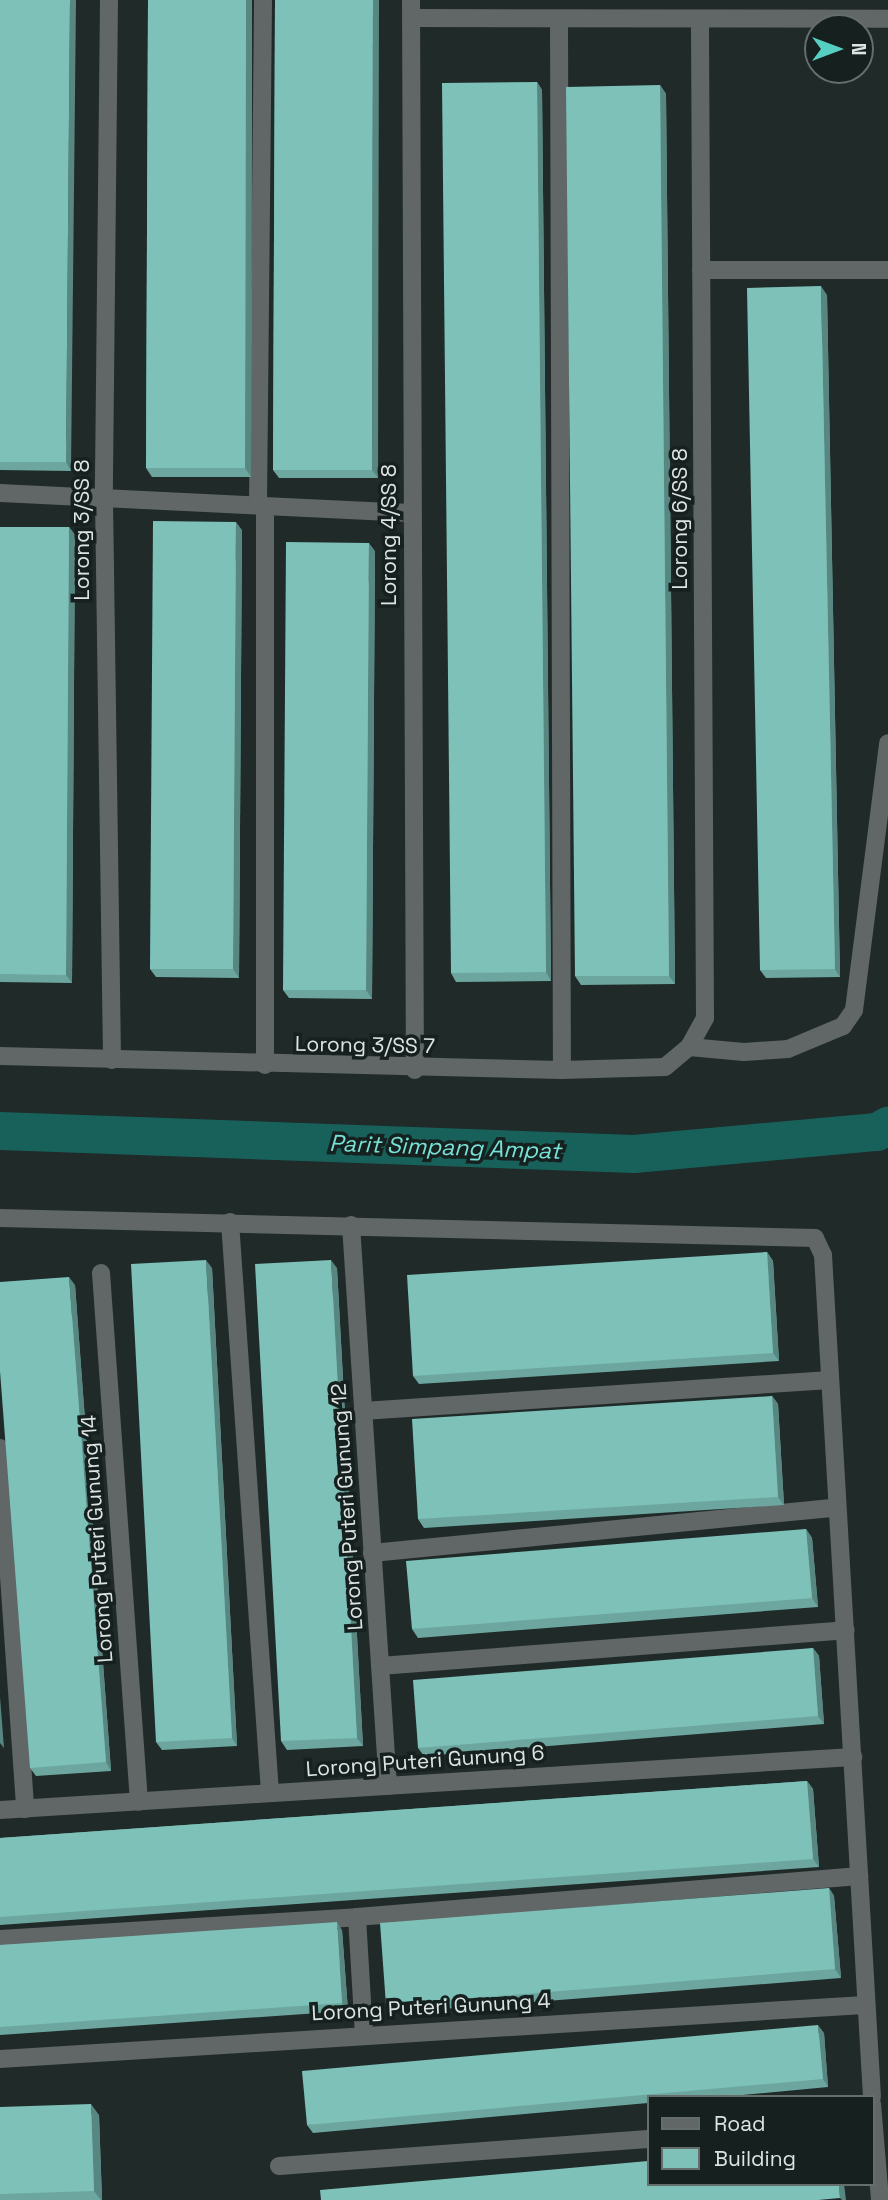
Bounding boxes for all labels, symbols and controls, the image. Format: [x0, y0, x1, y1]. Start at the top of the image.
north arrow [804, 14, 874, 84]
text: N [846, 43, 871, 55]
street label: Lorong 6/SS 8 [667, 448, 693, 590]
street label: Lorong 3/SS 8 [69, 459, 95, 601]
street label: Lorong 4/SS 8 [376, 464, 402, 606]
street label: Lorong 3/SS 7 [295, 1031, 435, 1059]
water label: Parit Simpang Ampat [329, 1129, 561, 1165]
street label: Lorong Puteri Gunung 12 [326, 1383, 368, 1631]
street label: Lorong Puteri Gunung 14 [76, 1414, 118, 1664]
street label: Lorong Puteri Gunung 6 [305, 1740, 545, 1782]
street label: Lorong Puteri Gunung 4 [311, 1988, 551, 2026]
legend [646, 2095, 874, 2186]
text: Road [714, 2110, 766, 2137]
text: Building [714, 2145, 796, 2172]

